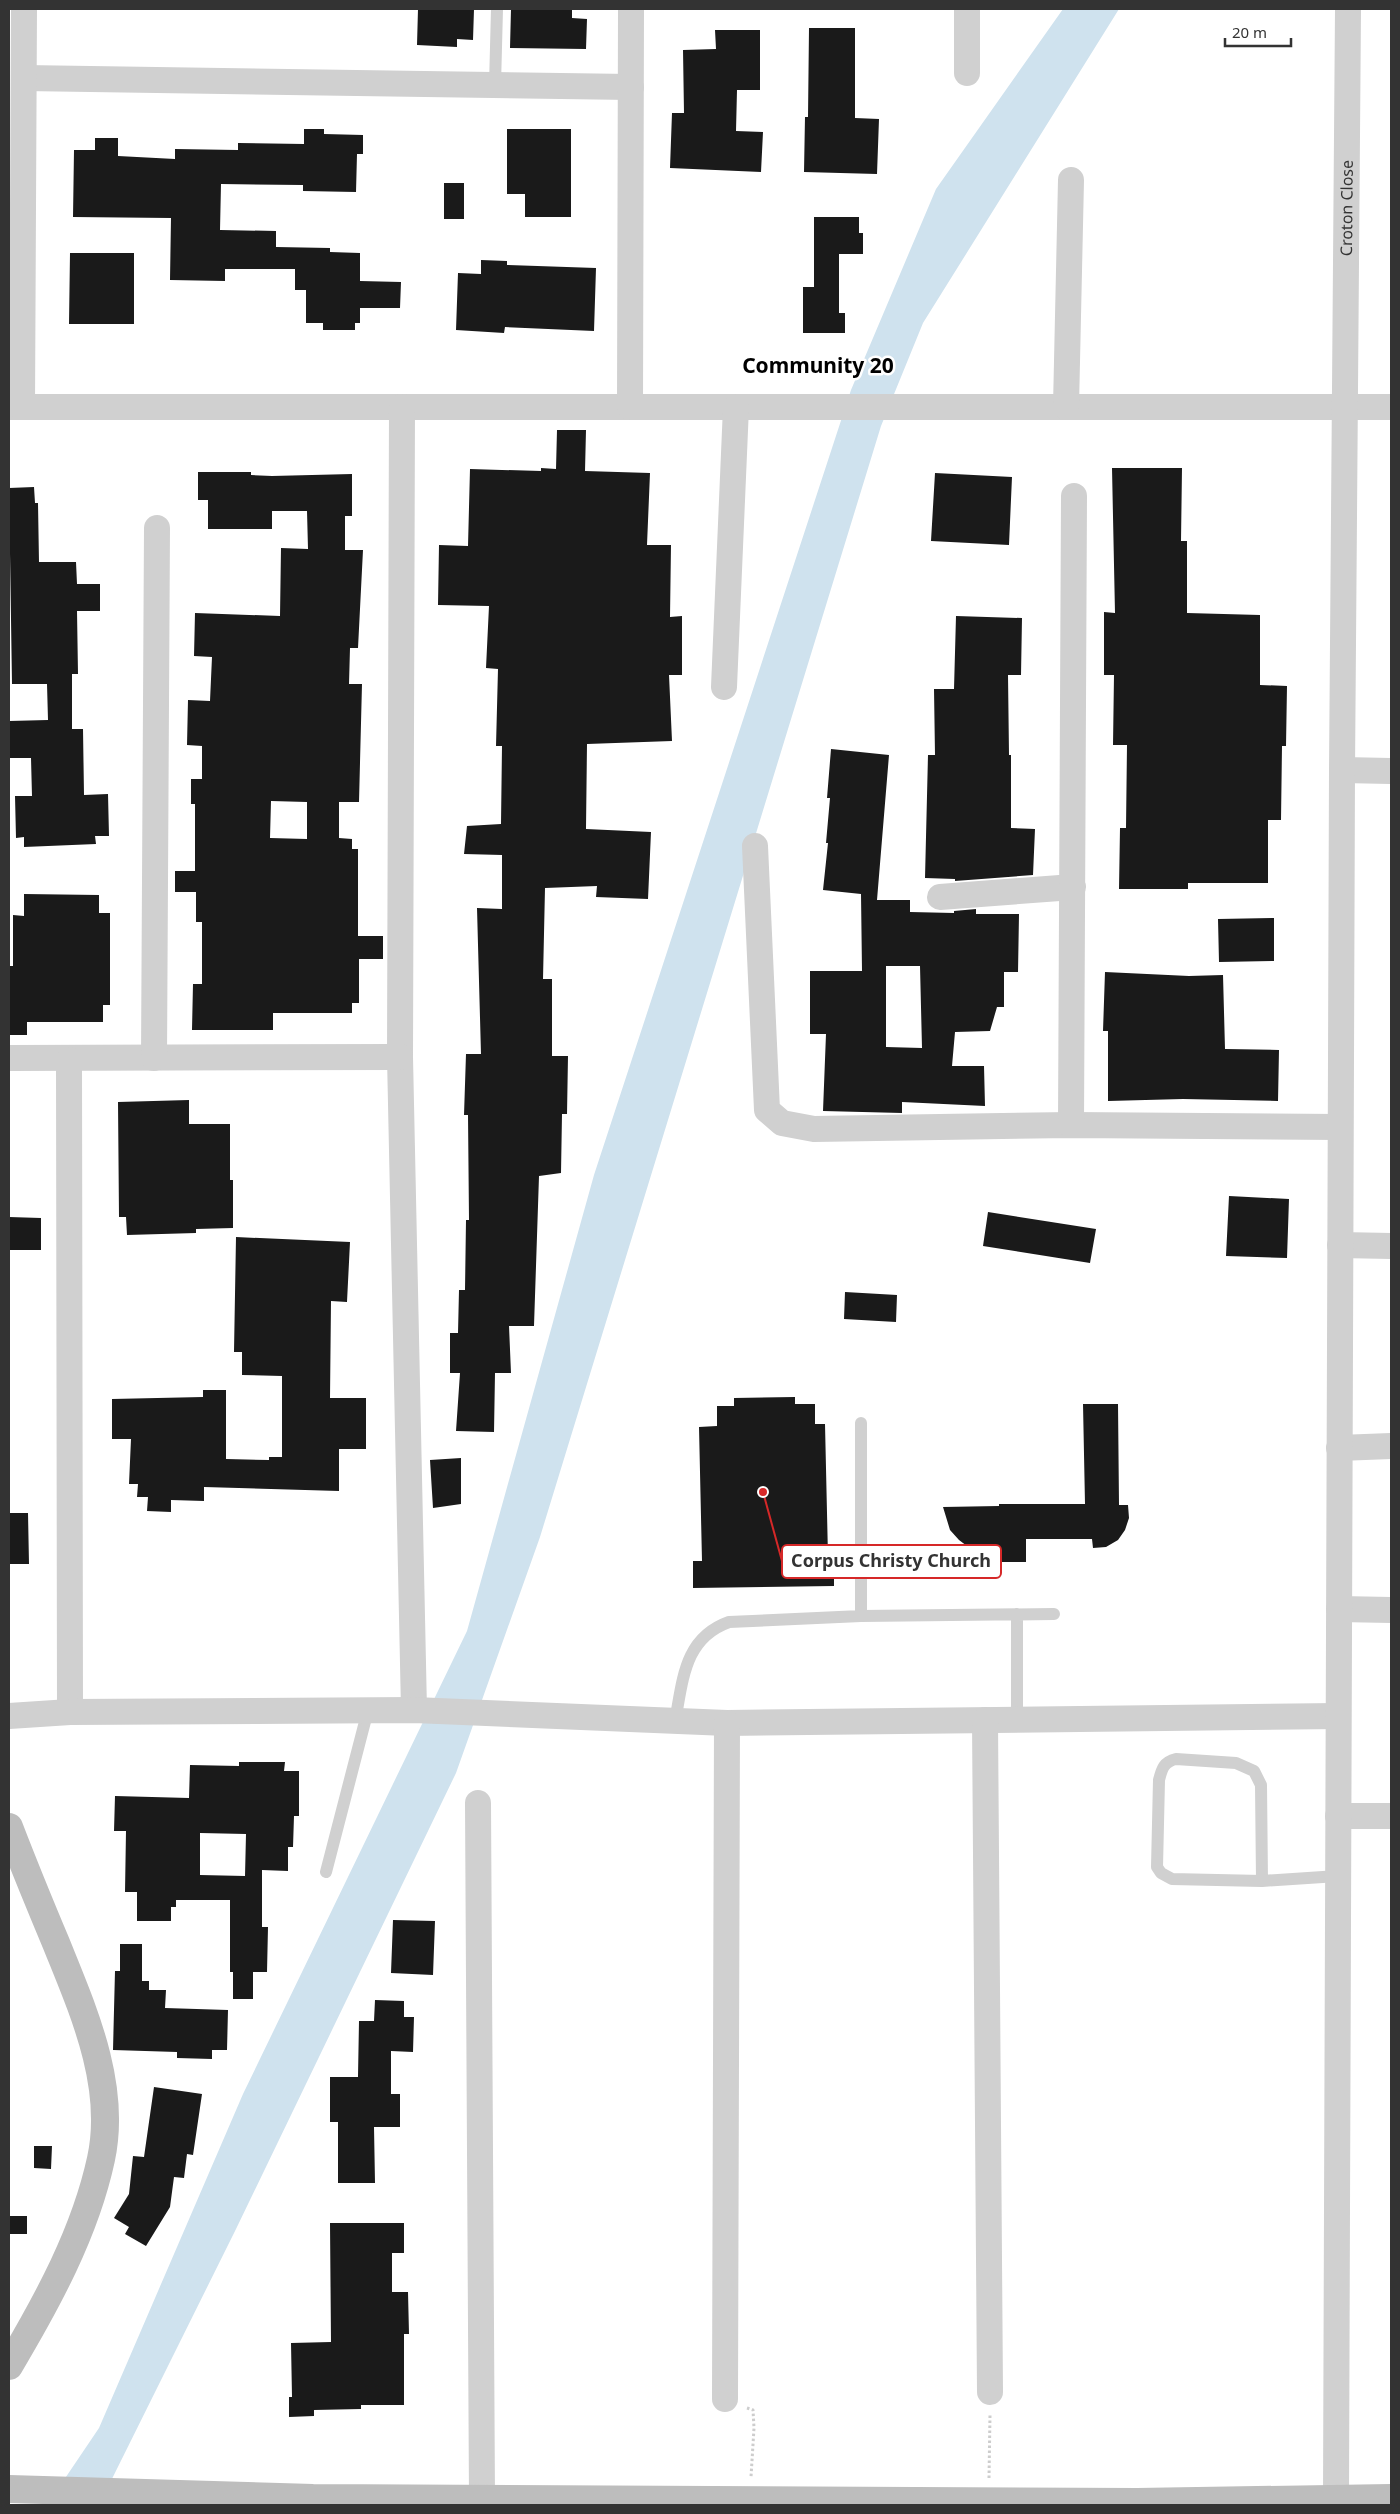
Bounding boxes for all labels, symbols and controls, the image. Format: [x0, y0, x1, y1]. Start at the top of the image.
scale bar [1225, 15, 1291, 47]
text: 20 m [1232, 22, 1267, 42]
street label: Croton Close [1335, 160, 1358, 256]
district label: Community 20 [742, 351, 894, 379]
callout: Corpus Christy Church [782, 1545, 1001, 1578]
text: Corpus Christy Church [791, 1548, 991, 1572]

